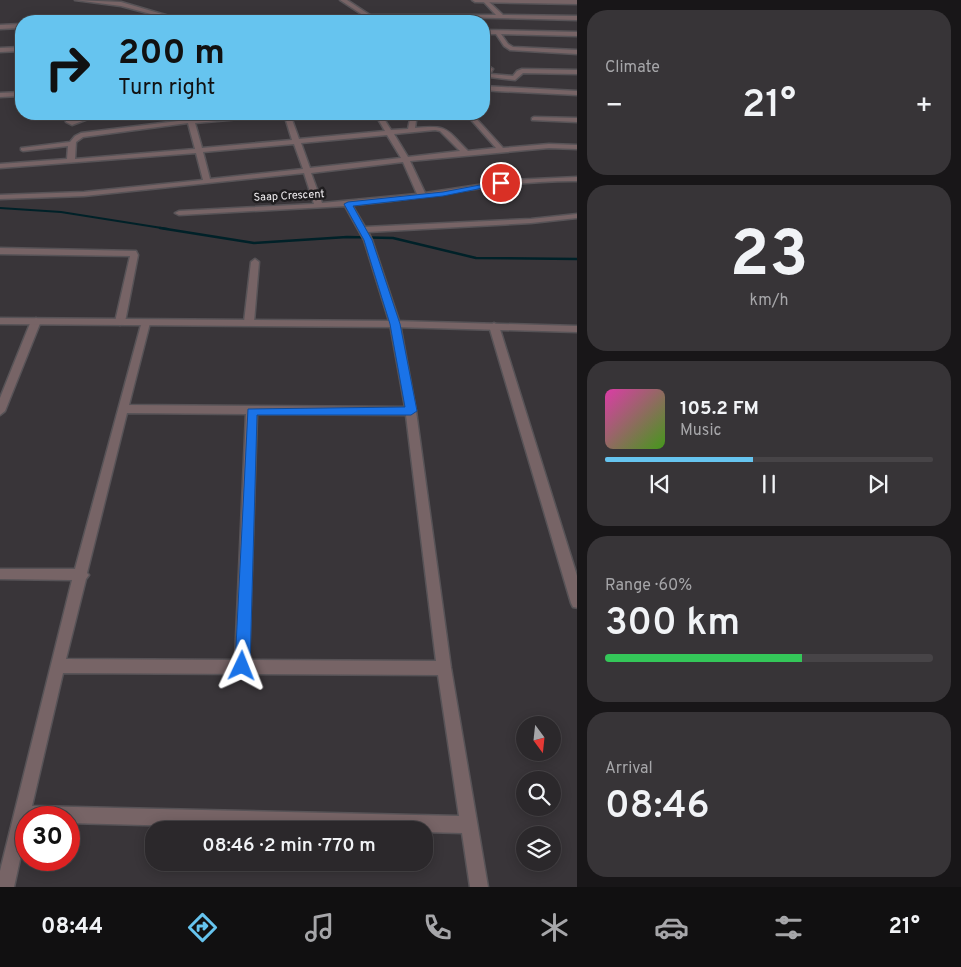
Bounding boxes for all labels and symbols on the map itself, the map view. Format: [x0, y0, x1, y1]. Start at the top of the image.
pin [480, 162, 522, 204]
street label: Saap Crescent [253, 187, 325, 205]
position arrow [215, 639, 267, 691]
north arrow [516, 716, 561, 761]
speed limit sign: 30 [15, 806, 80, 871]

